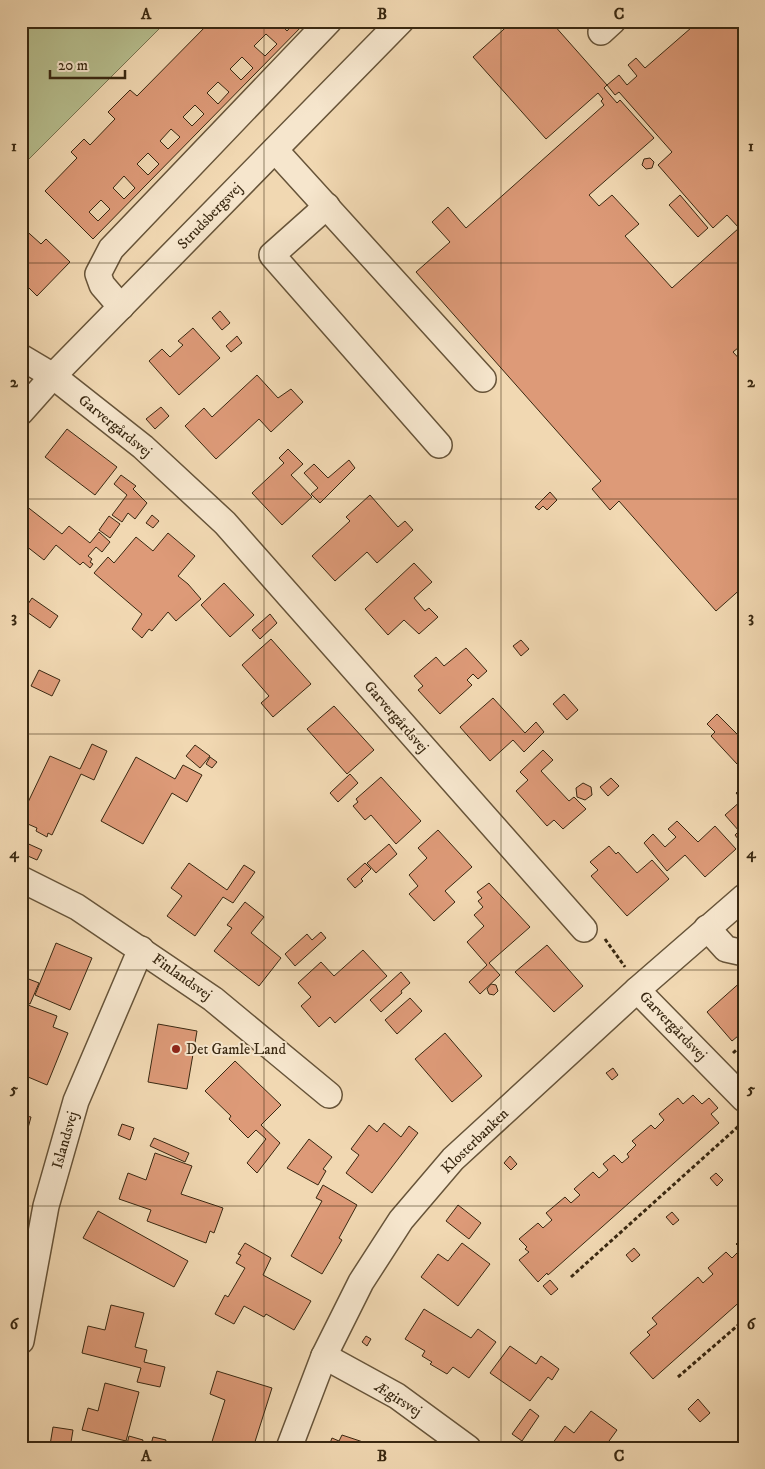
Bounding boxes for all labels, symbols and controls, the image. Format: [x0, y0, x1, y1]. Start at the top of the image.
text: A [140, 4, 152, 24]
text: B [377, 4, 387, 24]
text: C [614, 4, 624, 24]
scale bar [50, 48, 125, 80]
text: 20 m [58, 56, 88, 75]
text: 1 [11, 136, 17, 156]
text: 1 [748, 136, 754, 156]
street label: Strudsbergsvej [173, 179, 247, 253]
text: 2 [10, 372, 19, 392]
text: 2 [747, 372, 756, 392]
street label: Garvergårdsvej [74, 391, 156, 461]
text: 3 [11, 607, 17, 627]
text: 3 [748, 607, 754, 627]
street label: Garvergårdsvej [360, 677, 432, 757]
text: 4 [8, 843, 19, 863]
text: 4 [745, 843, 756, 863]
street label: Finlandsvej [149, 950, 215, 1004]
street label: Garvergårdsvej [635, 987, 711, 1065]
place label: Det Gamle Land [186, 1040, 286, 1059]
marker: Det Gamle Land [170, 1043, 182, 1055]
text: 5 [9, 1079, 18, 1099]
text: 5 [746, 1079, 755, 1099]
street label: Klosterbanken [437, 1104, 513, 1178]
street label: Islandsvej [48, 1109, 82, 1171]
text: 6 [10, 1314, 20, 1334]
text: 6 [747, 1314, 757, 1334]
street label: Ægirsvej [370, 1377, 425, 1421]
text: A [140, 1446, 152, 1466]
text: B [377, 1446, 387, 1466]
text: C [614, 1446, 624, 1466]

